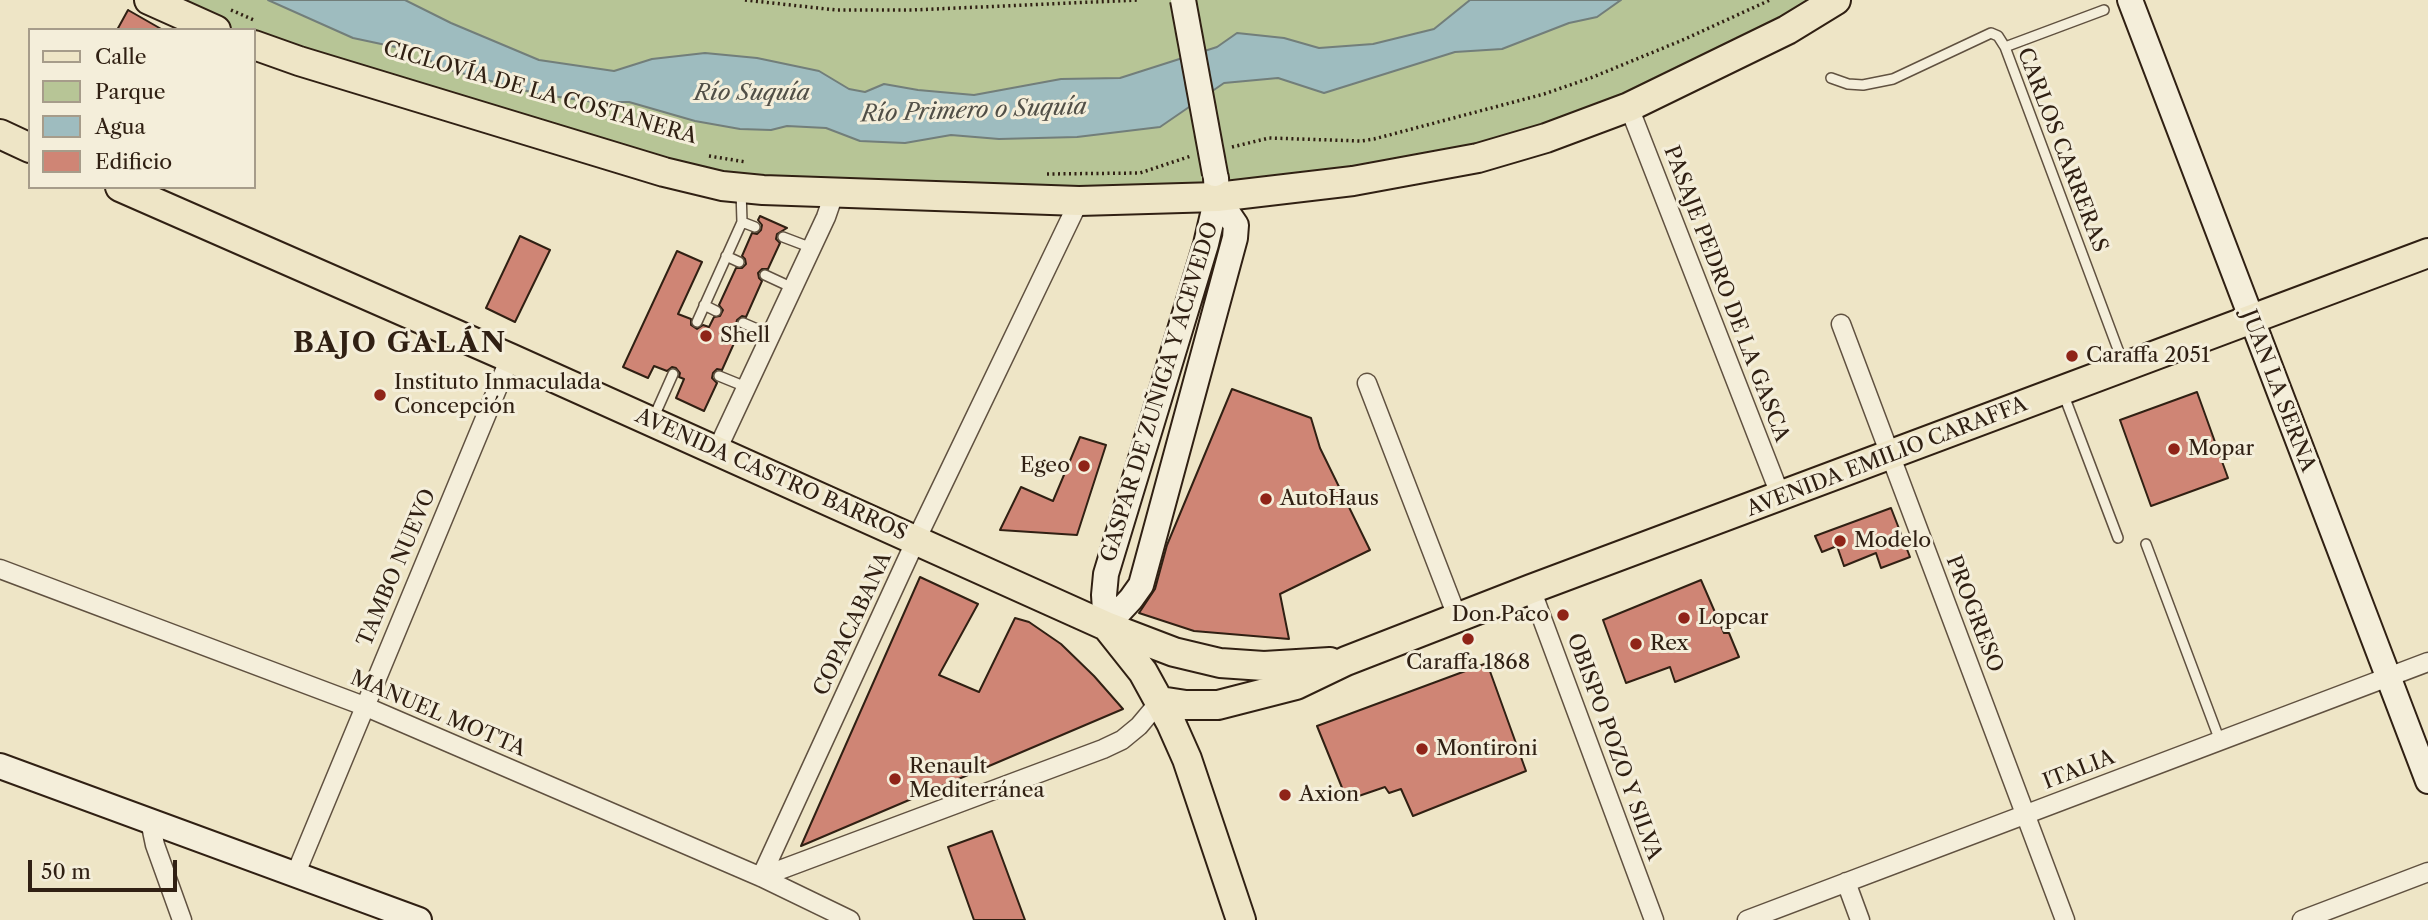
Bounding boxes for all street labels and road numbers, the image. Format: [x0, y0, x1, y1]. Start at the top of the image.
street label: CICLOVÍA DE LA COSTANERA [380, 36, 700, 150]
street label: CARLOS CARRERAS [2011, 44, 2113, 256]
street label: PASAJE PEDRO DE LA GASCA [1658, 142, 1794, 446]
street label: GASPAR DE ZUÑIGA Y ACEVEDO [1096, 219, 1224, 565]
street label: JUAN LA SERNA [2235, 306, 2321, 476]
street label: AVENIDA EMILIO CARAFFA [1743, 392, 2031, 522]
street label: AVENIDA CASTRO BARROS [631, 404, 911, 546]
street label: TAMBO NUEVO [352, 485, 442, 651]
street label: COPACABANA [809, 548, 897, 700]
street label: PROGRESO [1940, 552, 2008, 676]
street label: OBISPO POZO Y SILVA [1561, 630, 1667, 864]
street label: MANUEL MOTTA [347, 666, 529, 762]
street label: ITALIA [2040, 745, 2118, 795]

